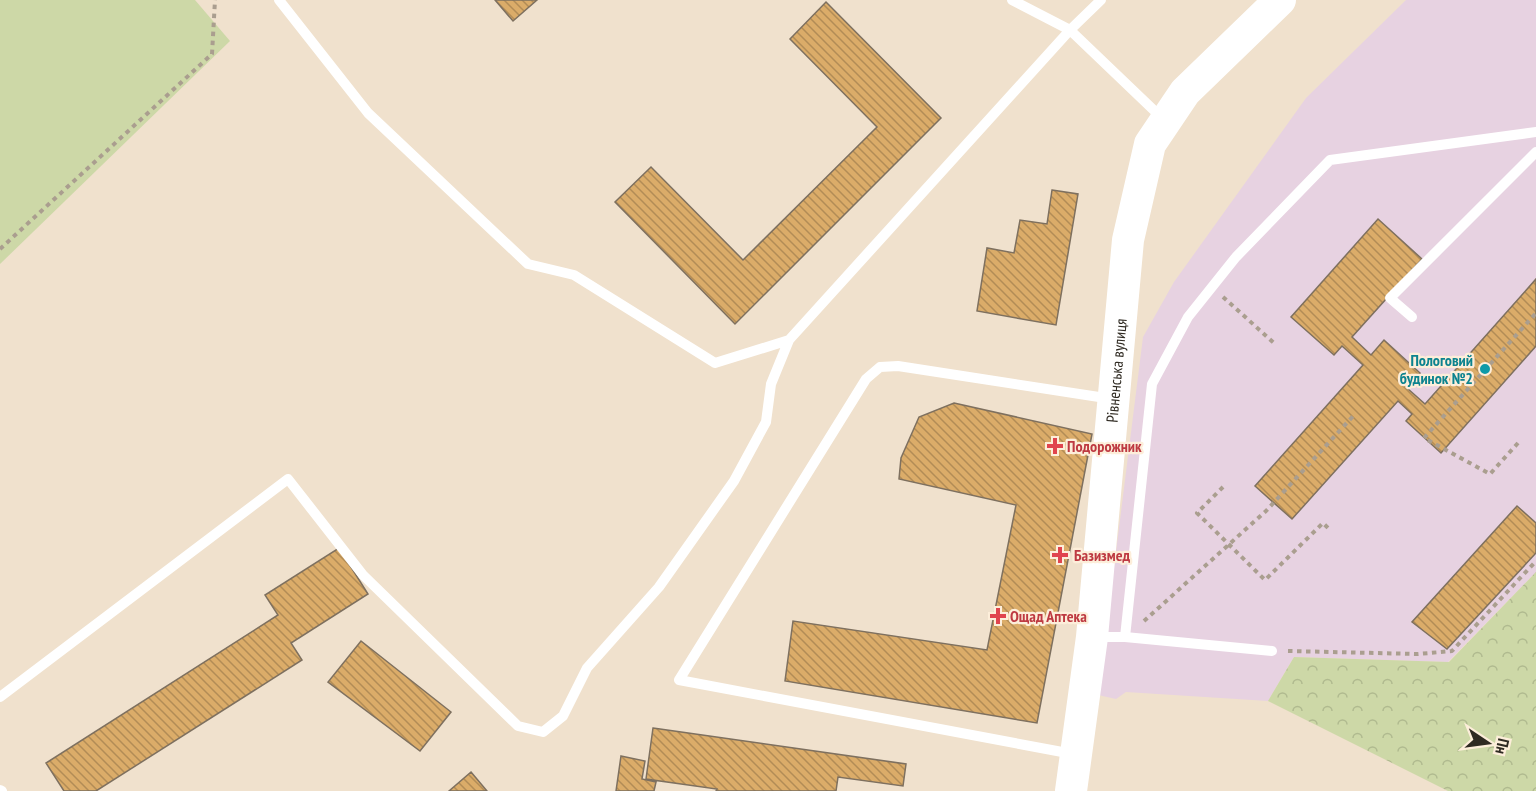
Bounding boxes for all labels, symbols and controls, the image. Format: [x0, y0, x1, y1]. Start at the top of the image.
street label: Рівненська вулиця [1101, 318, 1131, 423]
place label: Пологовий будинок №2 [1400, 350, 1473, 388]
marker: Пологовий будинок №2 [1478, 362, 1492, 376]
place label: Подорожник [1067, 436, 1142, 456]
marker: Подорожник [1048, 439, 1062, 453]
place label: Базизмед [1074, 545, 1130, 565]
marker: Базизмед [1051, 546, 1069, 564]
place label: Ощад Аптека [1010, 606, 1087, 626]
marker: Ощад Аптека [991, 609, 1005, 623]
north arrow [1458, 713, 1518, 773]
text: Пн [1491, 737, 1514, 756]

